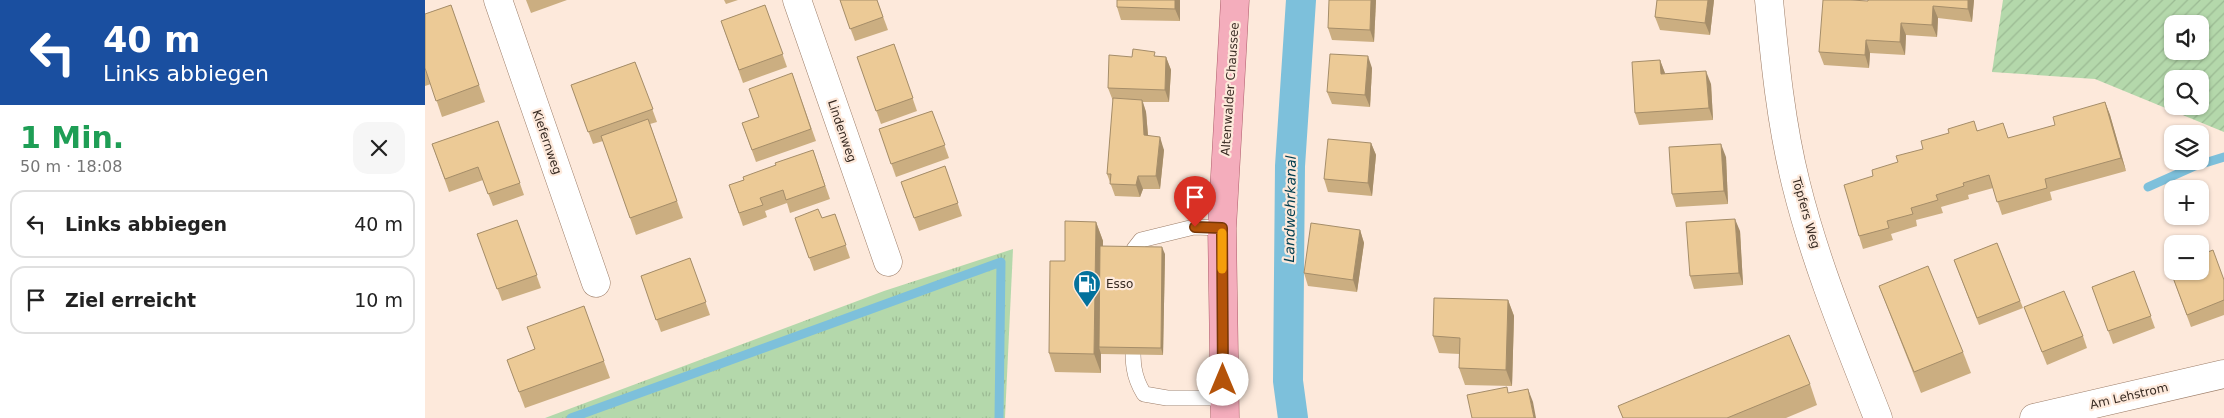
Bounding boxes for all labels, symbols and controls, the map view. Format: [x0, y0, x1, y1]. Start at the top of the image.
map controls [2164, 15, 2209, 280]
button: sound [2164, 15, 2209, 60]
icon: left [20, 20, 85, 85]
text: 40 m [103, 20, 200, 60]
street label: Altenwalder Chaussee [1218, 22, 1242, 156]
text: Links abbiegen [103, 61, 269, 86]
button: search [2164, 70, 2209, 115]
street label: Lindenweg [825, 98, 859, 164]
street label: Kiefernweg [529, 108, 565, 176]
text: 1 Min. [20, 120, 124, 155]
button: close [353, 122, 405, 174]
button: layers [2164, 125, 2209, 170]
water label: Landwehrkanal [1281, 155, 1299, 263]
text: 50 m · 18:08 [20, 157, 122, 176]
street label: Töpfers Weg [1789, 175, 1823, 250]
pin [1174, 176, 1216, 227]
button: + [2164, 180, 2209, 225]
icon: arrive [1181, 183, 1209, 211]
icon: left [22, 210, 50, 238]
text: Links abbiegen [65, 213, 227, 235]
text: 40 m [354, 213, 403, 235]
button: − [2164, 235, 2209, 280]
fuel station icon: Esso [1072, 269, 1102, 308]
place label: Esso [1106, 277, 1133, 291]
icon: arrive [22, 286, 50, 314]
text: Ziel erreicht [65, 289, 196, 311]
text: 10 m [354, 289, 403, 311]
position arrow [1196, 353, 1248, 405]
street label: Am Lehstrom [2089, 380, 2169, 412]

